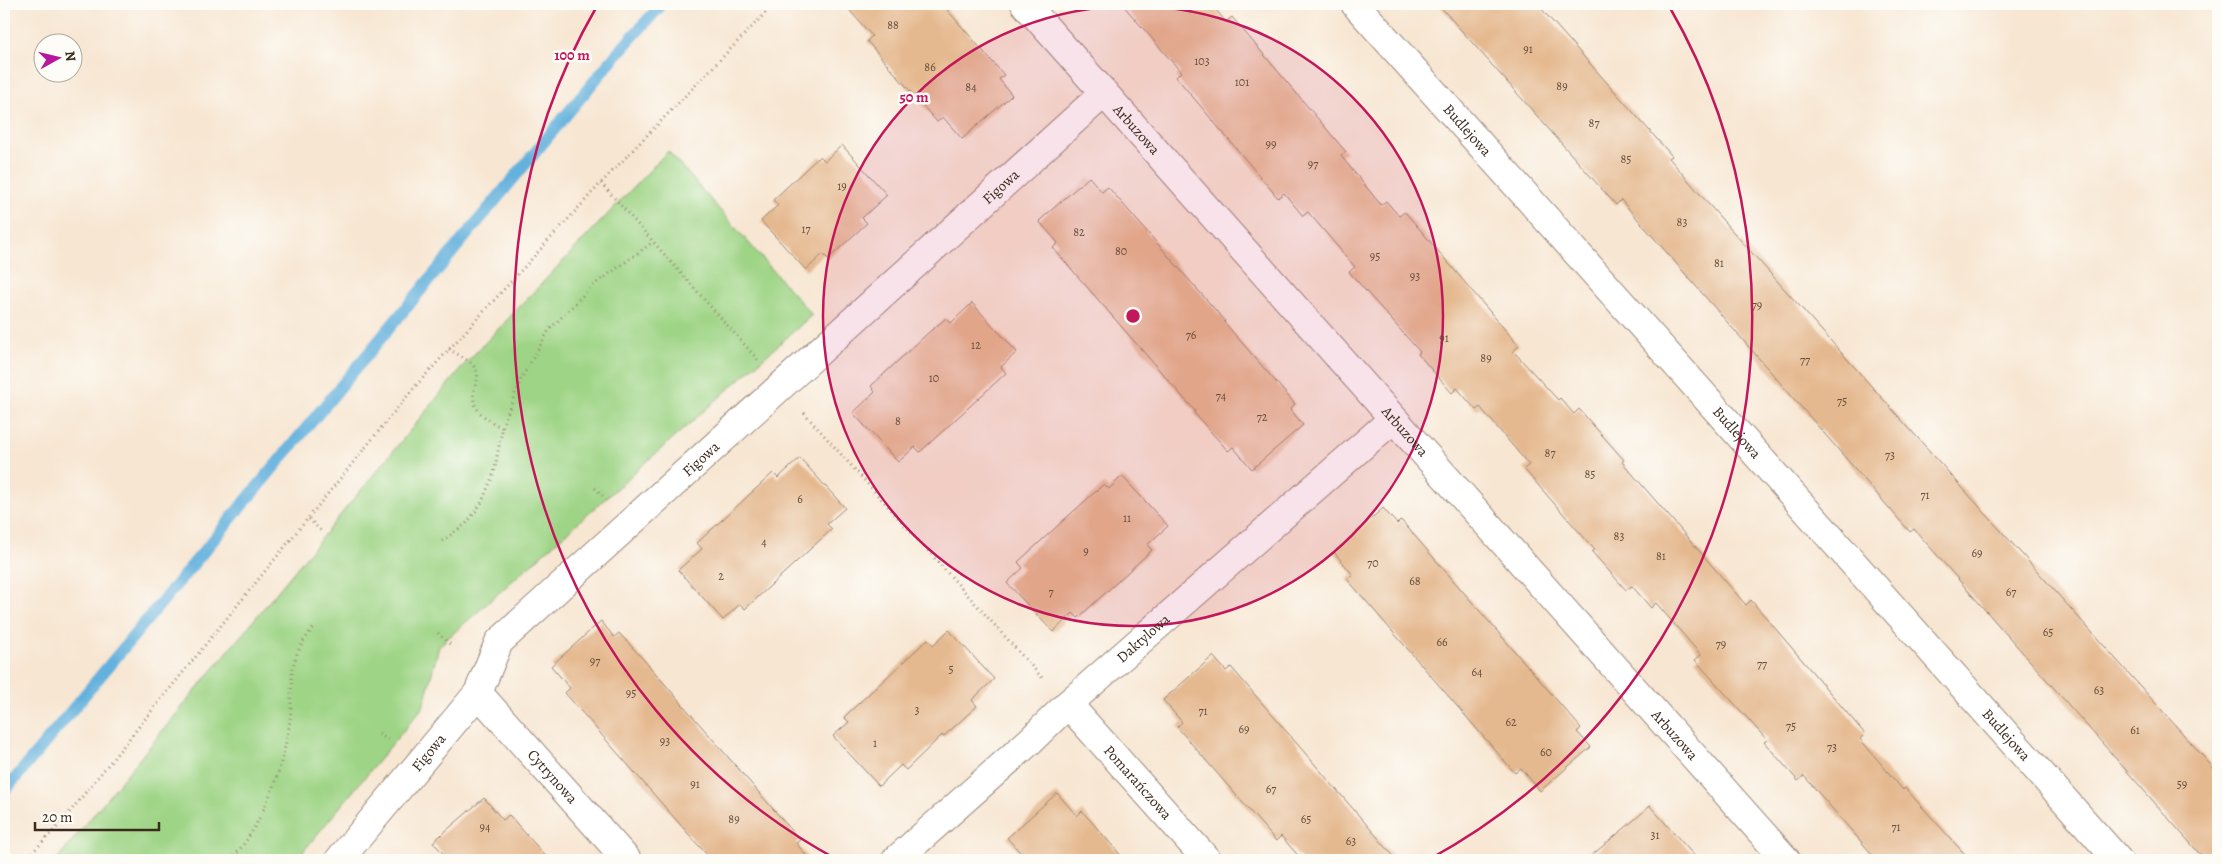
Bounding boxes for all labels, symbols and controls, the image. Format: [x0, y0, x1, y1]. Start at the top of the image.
house number: 88 [887, 17, 899, 33]
north arrow [32, 32, 82, 82]
house number: 91 [1523, 41, 1533, 57]
text: 100 m [554, 45, 590, 65]
text: N [60, 50, 80, 63]
house number: 103 [1194, 53, 1210, 69]
house number: 86 [924, 59, 936, 75]
house number: 101 [1235, 74, 1249, 90]
house number: 89 [1556, 78, 1568, 94]
house number: 84 [965, 79, 977, 95]
text: 50 m [899, 87, 929, 107]
street label: Arbuzowa [1108, 99, 1165, 159]
street label: Budlejowa [1439, 100, 1496, 161]
house number: 87 [1589, 115, 1600, 131]
house number: 99 [1266, 136, 1276, 152]
house number: 85 [1621, 151, 1631, 167]
house number: 97 [1308, 156, 1319, 172]
street label: Figowa [978, 165, 1024, 209]
house number: 19 [837, 178, 847, 194]
house number: 83 [1677, 214, 1687, 230]
house number: 17 [801, 221, 812, 237]
house number: 82 [1073, 224, 1085, 240]
house number: 80 [1115, 243, 1127, 259]
house number: 95 [1370, 248, 1380, 264]
house number: 81 [1714, 255, 1724, 271]
house number: 93 [1410, 268, 1420, 284]
house number: 79 [1752, 297, 1762, 313]
centre of rings [1124, 307, 1142, 325]
house number: 76 [1186, 327, 1197, 343]
house number: 91 [1439, 330, 1449, 346]
house number: 12 [971, 337, 981, 353]
house number: 89 [1480, 350, 1492, 366]
house number: 77 [1800, 352, 1811, 368]
house number: 10 [929, 370, 939, 386]
house number: 74 [1216, 388, 1227, 404]
house number: 75 [1837, 393, 1847, 409]
street label: Arbuzowa [1376, 401, 1433, 461]
street label: Budlejowa [1708, 402, 1766, 463]
house number: 72 [1257, 409, 1268, 425]
house number: 8 [895, 413, 901, 429]
street label: Figowa [678, 437, 724, 481]
house number: 87 [1545, 445, 1556, 461]
house number: 73 [1885, 447, 1895, 463]
house number: 85 [1585, 466, 1595, 482]
house number: 71 [1920, 487, 1930, 503]
house number: 6 [797, 491, 803, 507]
house number: 11 [1123, 510, 1131, 526]
house number: 83 [1614, 528, 1624, 544]
house number: 4 [761, 534, 767, 550]
house number: 9 [1083, 543, 1089, 559]
house number: 69 [1971, 545, 1983, 561]
house number: 81 [1656, 548, 1666, 564]
house number: 70 [1367, 555, 1379, 571]
house number: 2 [718, 568, 724, 584]
house number: 68 [1409, 573, 1421, 589]
house number: 7 [1048, 584, 1054, 600]
house number: 67 [2006, 584, 2017, 600]
street label: Daktylowa [1112, 609, 1174, 667]
house number: 65 [2043, 624, 2053, 640]
house number: 66 [1436, 634, 1448, 650]
house number: 79 [1716, 636, 1726, 652]
house number: 97 [590, 653, 601, 669]
house number: 77 [1757, 656, 1768, 672]
house number: 5 [948, 661, 954, 677]
house number: 64 [1472, 664, 1483, 680]
house number: 63 [2094, 682, 2104, 698]
house number: 95 [626, 685, 636, 701]
house number: 3 [915, 702, 920, 718]
house number: 71 [1198, 703, 1208, 719]
street label: Budlejowa [1978, 704, 2035, 765]
street label: Arbuzowa [1646, 705, 1703, 765]
house number: 62 [1505, 714, 1517, 730]
house number: 75 [1786, 718, 1796, 734]
house number: 69 [1238, 721, 1250, 737]
house number: 61 [2130, 722, 2140, 738]
street label: Figowa [407, 729, 450, 776]
house number: 93 [660, 733, 670, 749]
house number: 1 [873, 735, 877, 751]
house number: 73 [1827, 739, 1837, 755]
street label: Pomarańczowa [1099, 741, 1176, 824]
house number: 60 [1540, 744, 1552, 760]
street label: Cytrynowa [523, 745, 582, 808]
house number: 91 [690, 776, 700, 792]
house number: 59 [2177, 776, 2187, 792]
house number: 67 [1266, 781, 1277, 797]
scale bar [35, 799, 159, 831]
text: 20 m [42, 807, 73, 827]
house number: 89 [728, 811, 740, 827]
house number: 65 [1301, 811, 1311, 827]
house number: 94 [480, 819, 491, 835]
house number: 71 [1891, 819, 1901, 835]
house number: 31 [1650, 827, 1660, 843]
house number: 63 [1346, 833, 1356, 849]

